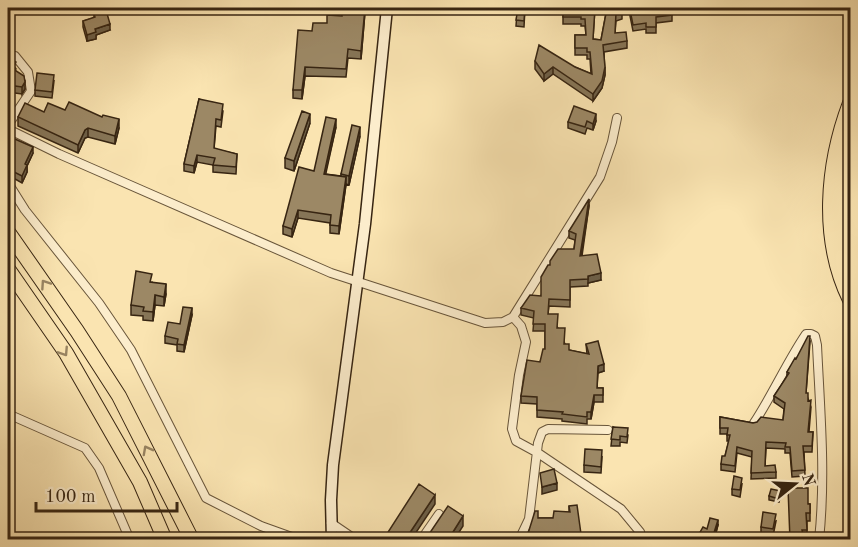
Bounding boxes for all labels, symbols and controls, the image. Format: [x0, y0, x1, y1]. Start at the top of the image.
one-way arrow [41, 280, 52, 291]
one-way arrow [57, 346, 69, 356]
one-way arrow [143, 445, 154, 456]
north arrow [765, 454, 825, 514]
text: N [798, 472, 817, 489]
scale bar [36, 475, 177, 513]
text: 100 m [45, 488, 96, 506]

